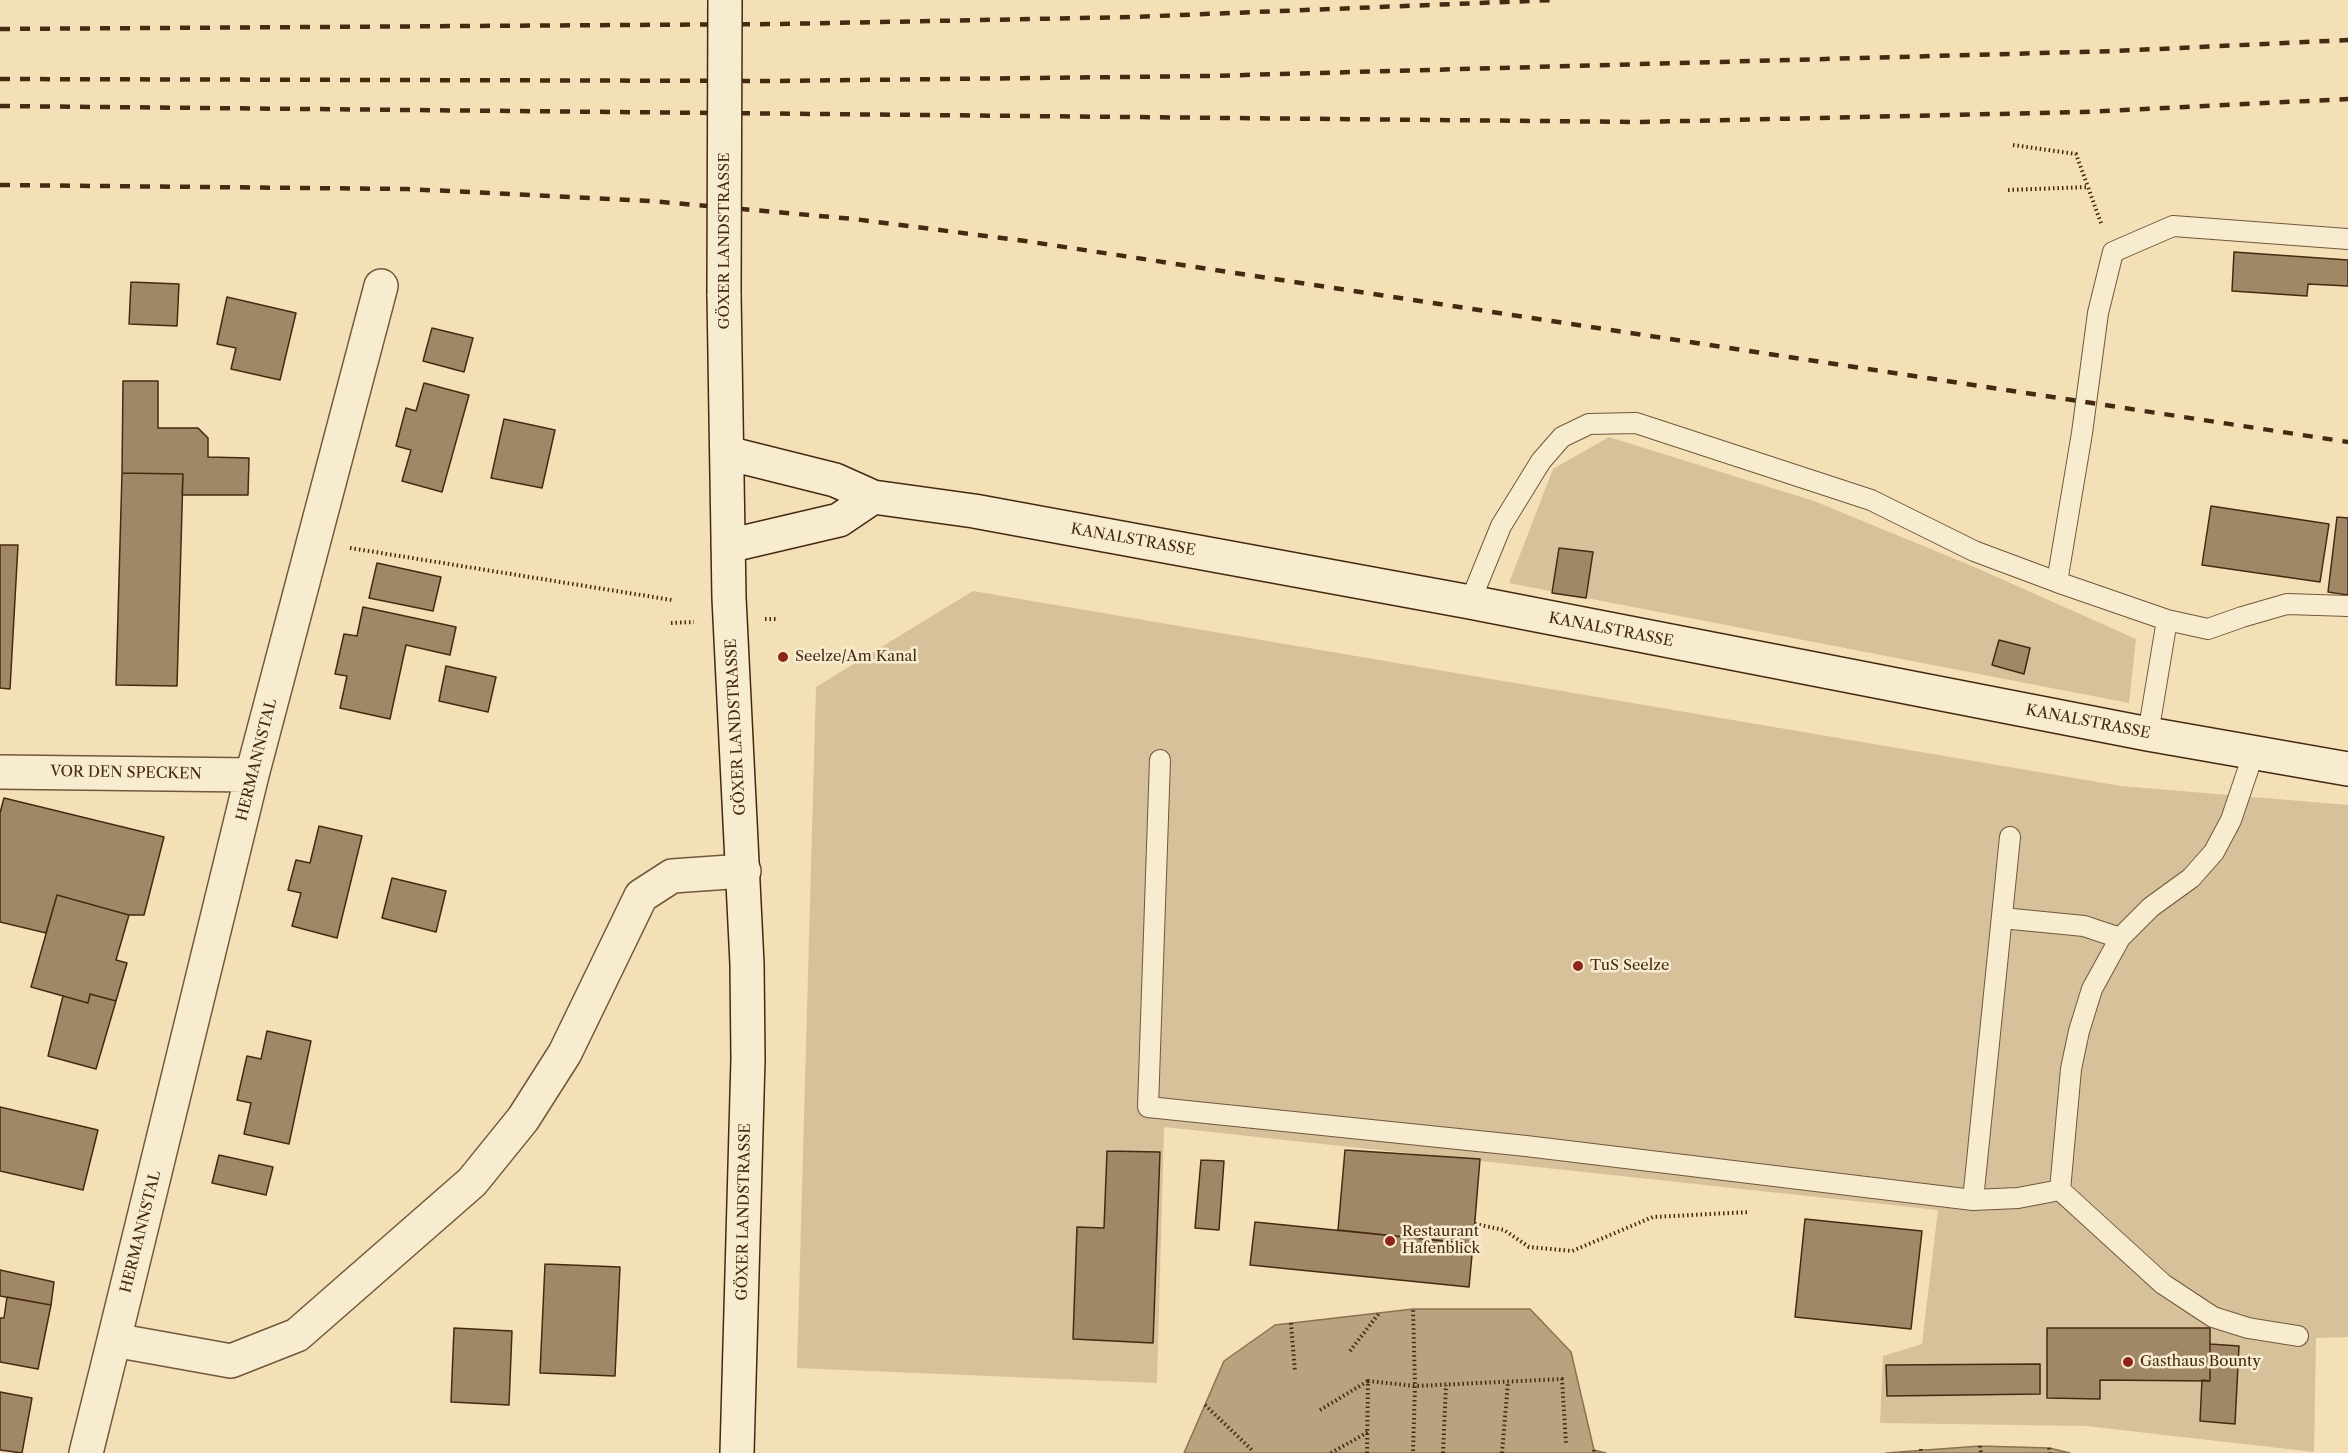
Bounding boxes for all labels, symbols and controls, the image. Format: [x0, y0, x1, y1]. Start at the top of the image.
street label: GÖXER LANDSTRASSE [716, 152, 734, 330]
street label: KANALSTRASSE [1069, 520, 1197, 560]
street label: KANALSTRASSE [1547, 609, 1675, 651]
street label: GÖXER LANDSTRASSE [722, 638, 750, 816]
place label: Seelze/Am Kanal [795, 648, 917, 666]
marker: Seelze/Am Kanal [776, 650, 790, 664]
street label: HERMANNSTAL [233, 697, 281, 823]
street label: KANALSTRASSE [2024, 701, 2152, 743]
street label: VOR DEN SPECKEN [50, 763, 202, 783]
place label: TuS Seelze [1590, 957, 1669, 975]
marker: TuS Seelze [1571, 959, 1585, 973]
street label: GÖXER LANDSTRASSE [733, 1123, 755, 1301]
street label: HERMANNSTAL [117, 1169, 165, 1295]
place label: Restaurant Hafenblick [1402, 1223, 1480, 1258]
marker: Restaurant Hafenblick [1383, 1234, 1397, 1248]
place label: Gasthaus Bounty [2140, 1353, 2261, 1371]
marker: Gasthaus Bounty [2121, 1355, 2135, 1369]

